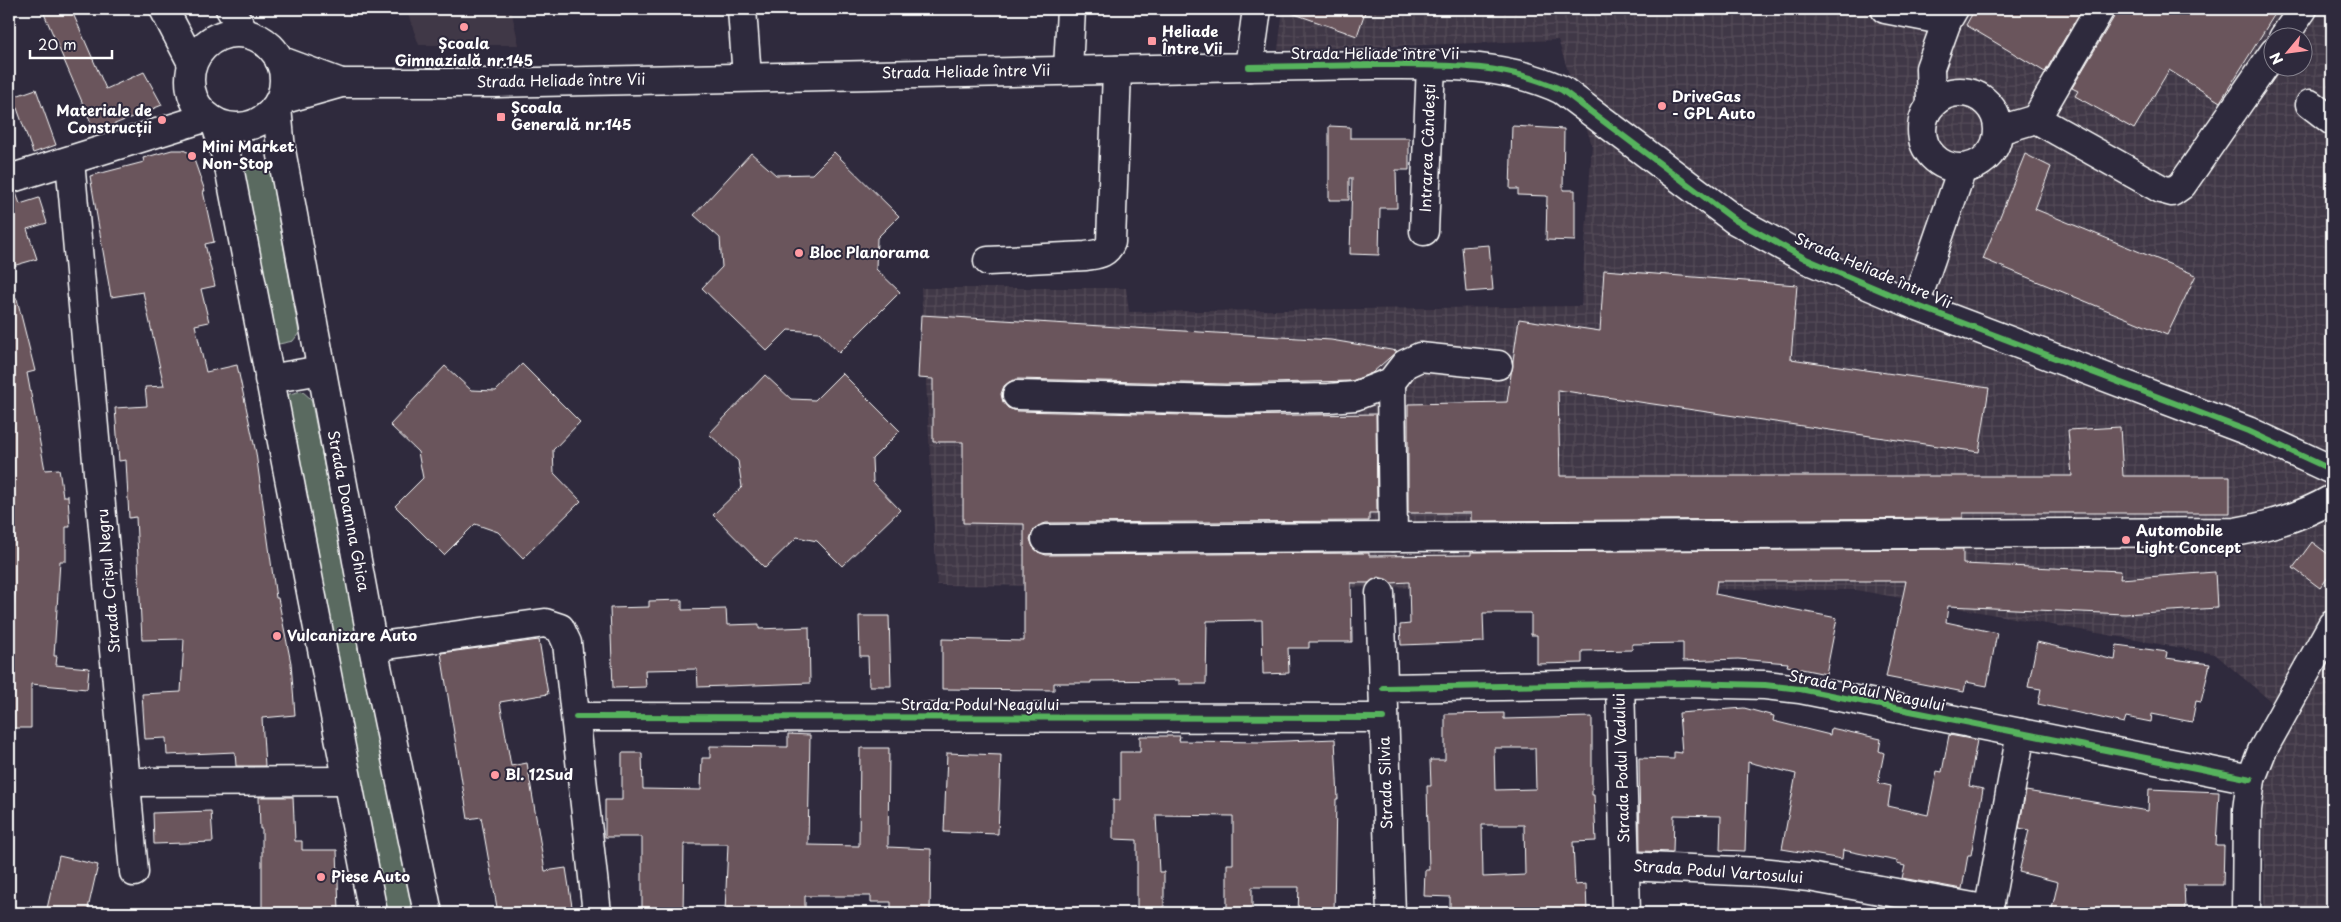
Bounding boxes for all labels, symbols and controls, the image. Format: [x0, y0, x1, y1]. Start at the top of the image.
place label: Heliade Între Vii [1162, 19, 1223, 59]
marker: Școala Gimnazială nr.145 [458, 21, 470, 33]
scale bar [30, 28, 112, 60]
north arrow [2264, 28, 2314, 78]
place label: Școala Gimnazială nr.145 [395, 31, 533, 71]
text: 20 m [38, 32, 77, 55]
marker: Heliade Între Vii [1146, 35, 1158, 47]
street label: Strada Heliade între Vii [1291, 41, 1459, 64]
text: N [2264, 49, 2288, 68]
street label: Strada Heliade între Vii [881, 58, 1051, 83]
street label: Strada Heliade între Vii [476, 67, 646, 92]
street label: Intrarea Cândești [1413, 83, 1440, 213]
place label: DriveGas - GPL Auto [1672, 84, 1755, 124]
place label: Școala Generală nr.145 [511, 95, 632, 135]
place label: Materiale de Construcții [56, 98, 152, 138]
marker: DriveGas - GPL Auto [1656, 100, 1668, 112]
marker: Școala Generală nr.145 [495, 111, 507, 123]
marker: Materiale de Construcții [156, 114, 168, 126]
place label: Mini Market Non-Stop [202, 134, 295, 174]
marker: Mini Market Non-Stop [186, 150, 198, 162]
street label: Strada Heliade între Vii [1791, 226, 1956, 313]
place label: Bloc Planorama [809, 240, 930, 263]
marker: Bloc Planorama [793, 247, 805, 259]
street label: Strada Doamna Ghica [323, 428, 376, 594]
street label: Strada Crișul Negru [90, 508, 125, 654]
place label: Automobile Light Concept [2136, 518, 2241, 558]
marker: Automobile Light Concept [2120, 534, 2132, 546]
place label: Vulcanizare Auto [287, 623, 417, 646]
marker: Vulcanizare Auto [271, 630, 283, 642]
street label: Strada Podul Neagului [1787, 663, 1948, 716]
street label: Strada Podul Neagului [901, 692, 1060, 715]
street label: Strada Podul Vadului [1606, 693, 1635, 843]
street label: Strada Silvia [1371, 736, 1398, 830]
place label: Bl. 12Sud [505, 762, 573, 785]
marker: Bl. 12Sud [489, 769, 501, 781]
street label: Strada Podul Vartosului [1632, 853, 1804, 888]
place label: Piese Auto [331, 864, 410, 887]
marker: Piese Auto [315, 871, 327, 883]

